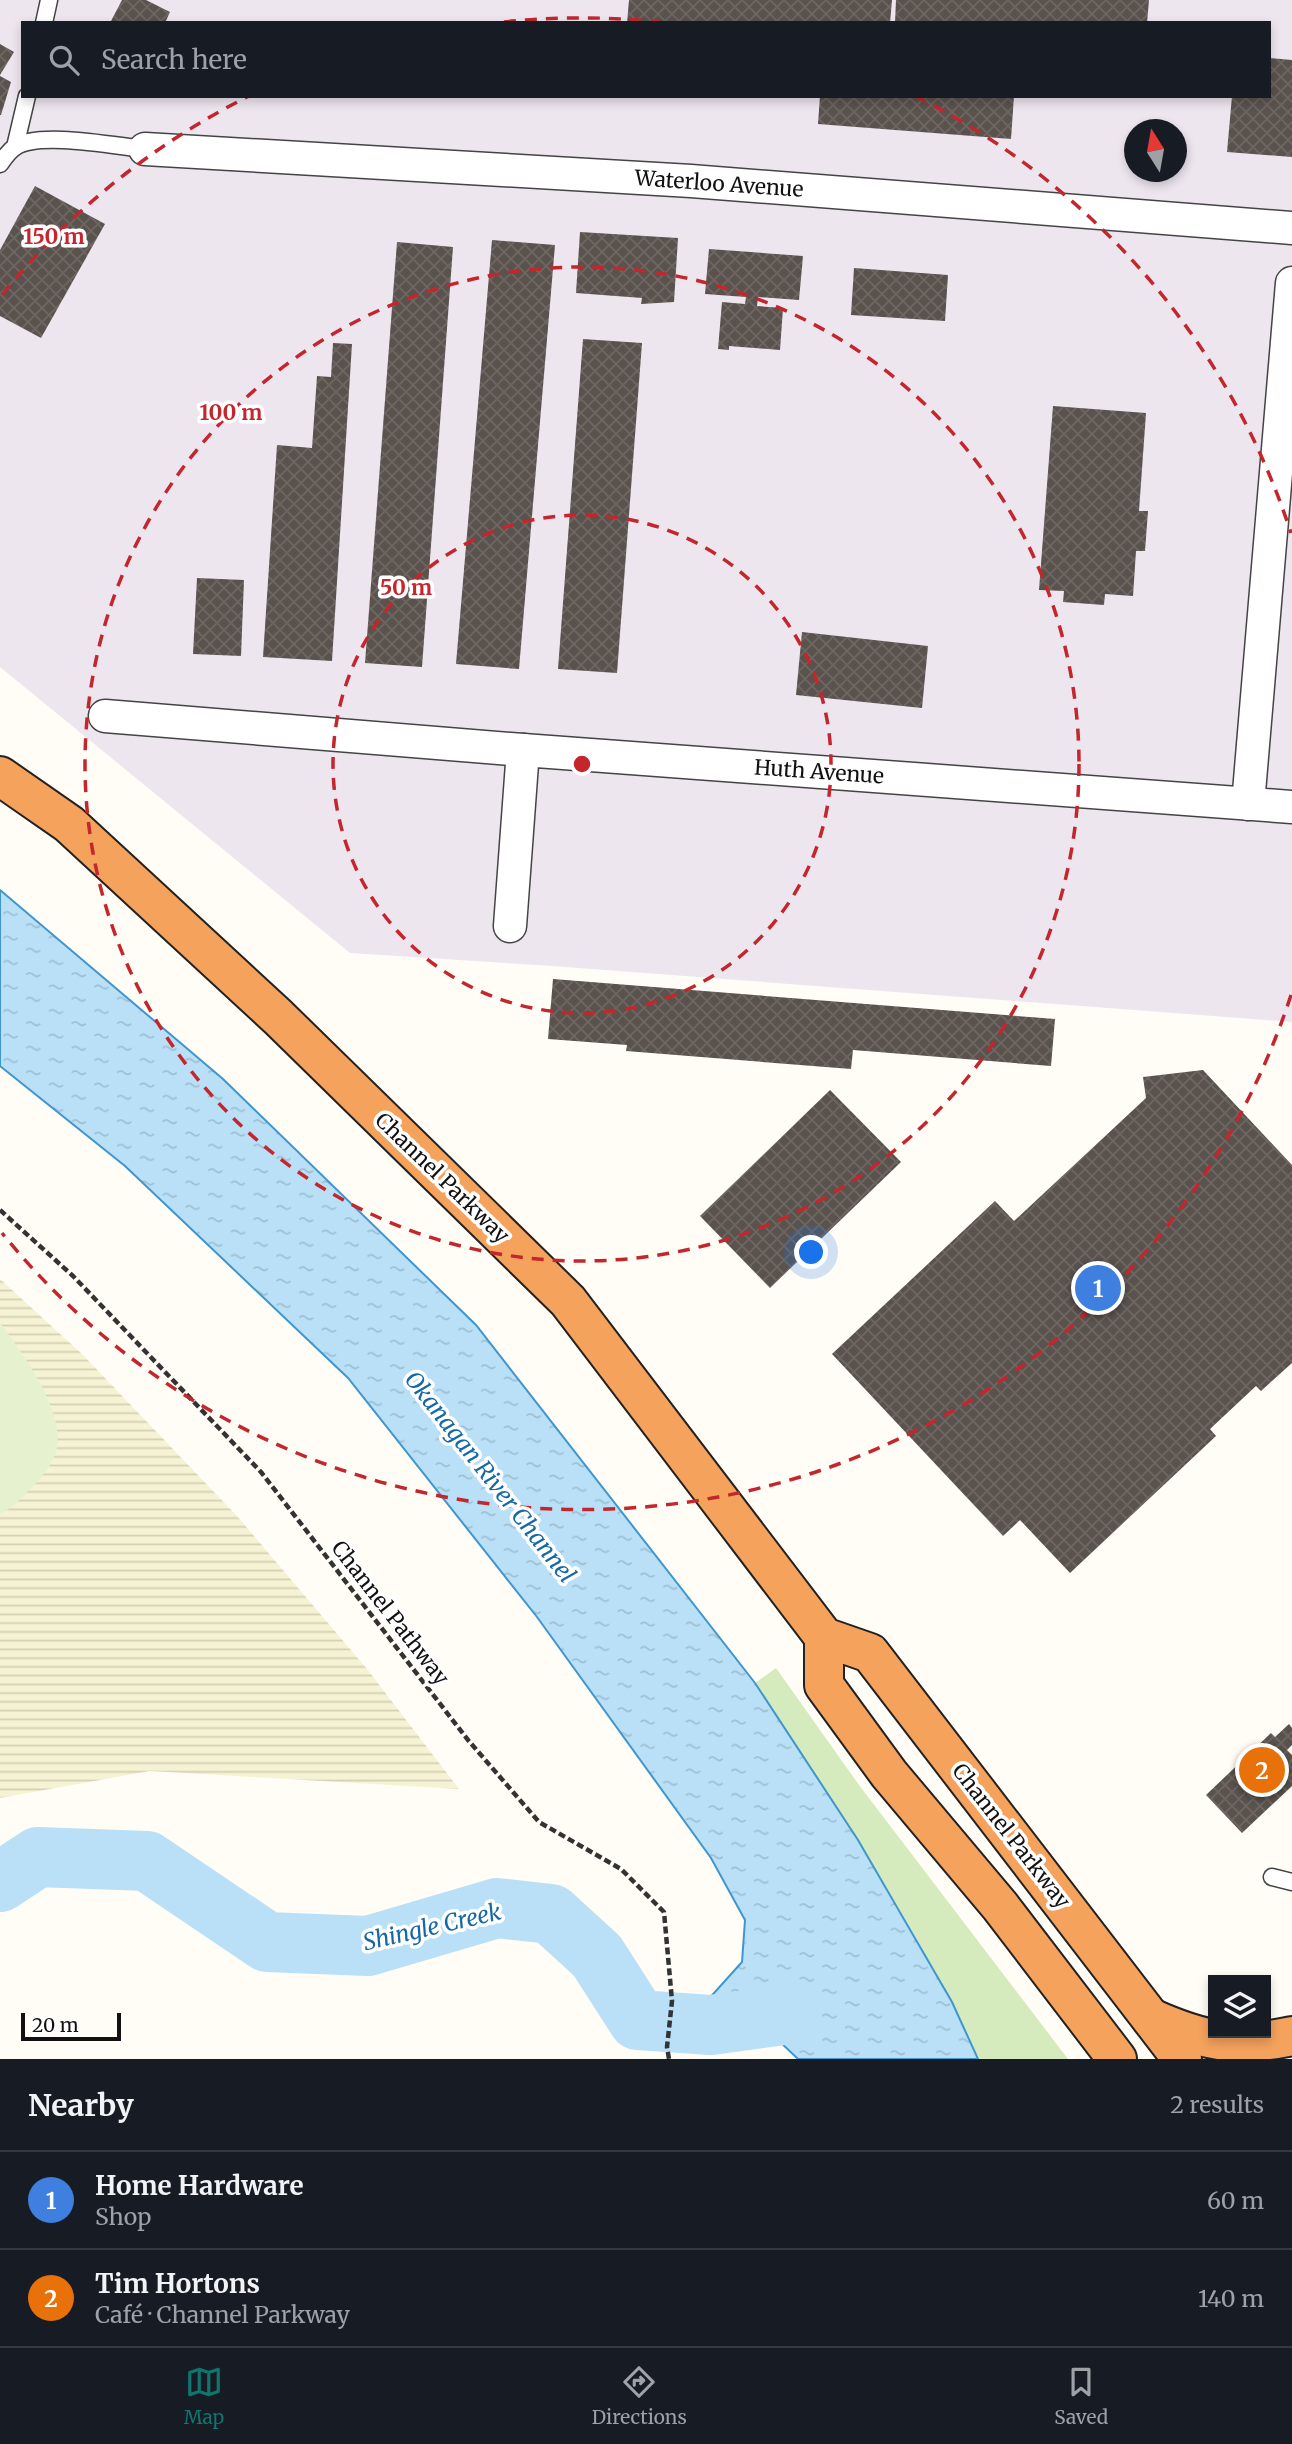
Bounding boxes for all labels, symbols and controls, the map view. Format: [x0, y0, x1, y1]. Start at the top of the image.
search box [21, 21, 1271, 98]
icon: search [45, 41, 83, 79]
text: Search here [101, 43, 247, 76]
north arrow [1124, 119, 1187, 182]
street label: Waterloo Avenue [633, 164, 804, 203]
text: 150 m [23, 223, 85, 250]
text: 100 m [200, 399, 262, 426]
text: 50 m [380, 574, 432, 601]
centre of rings [570, 752, 594, 776]
street label: Huth Avenue [753, 754, 885, 790]
street label: Channel Parkway [369, 1107, 516, 1249]
your location [794, 1235, 828, 1269]
pin: 1 [1075, 1262, 1121, 1314]
water label: Okanagan River Channel [399, 1365, 582, 1588]
street label: Channel Pathway [326, 1535, 456, 1691]
pin: 2 [1239, 1744, 1285, 1796]
street label: Channel Parkway [946, 1758, 1077, 1914]
water label: Shingle Creek [360, 1896, 504, 1956]
map controls [1208, 1975, 1271, 2038]
button: layers [1208, 1975, 1271, 2038]
scale bar [21, 2010, 121, 2042]
text: 20 m [32, 2013, 79, 2037]
text: Nearby [28, 2086, 134, 2124]
text: 2 results [1170, 2090, 1264, 2119]
text: Home Hardware [95, 2169, 303, 2202]
text: 1 [46, 2186, 56, 2215]
text: 60 m [1207, 2186, 1264, 2215]
text: Shop [95, 2202, 151, 2231]
text: Tim Hortons [95, 2267, 260, 2300]
text: 2 [44, 2284, 58, 2313]
text: 140 m [1198, 2284, 1264, 2313]
text: Café · Channel Parkway [95, 2300, 350, 2329]
tab: Map [184, 2363, 224, 2429]
tab: Directions [592, 2363, 687, 2429]
tab: Saved [1054, 2363, 1108, 2429]

